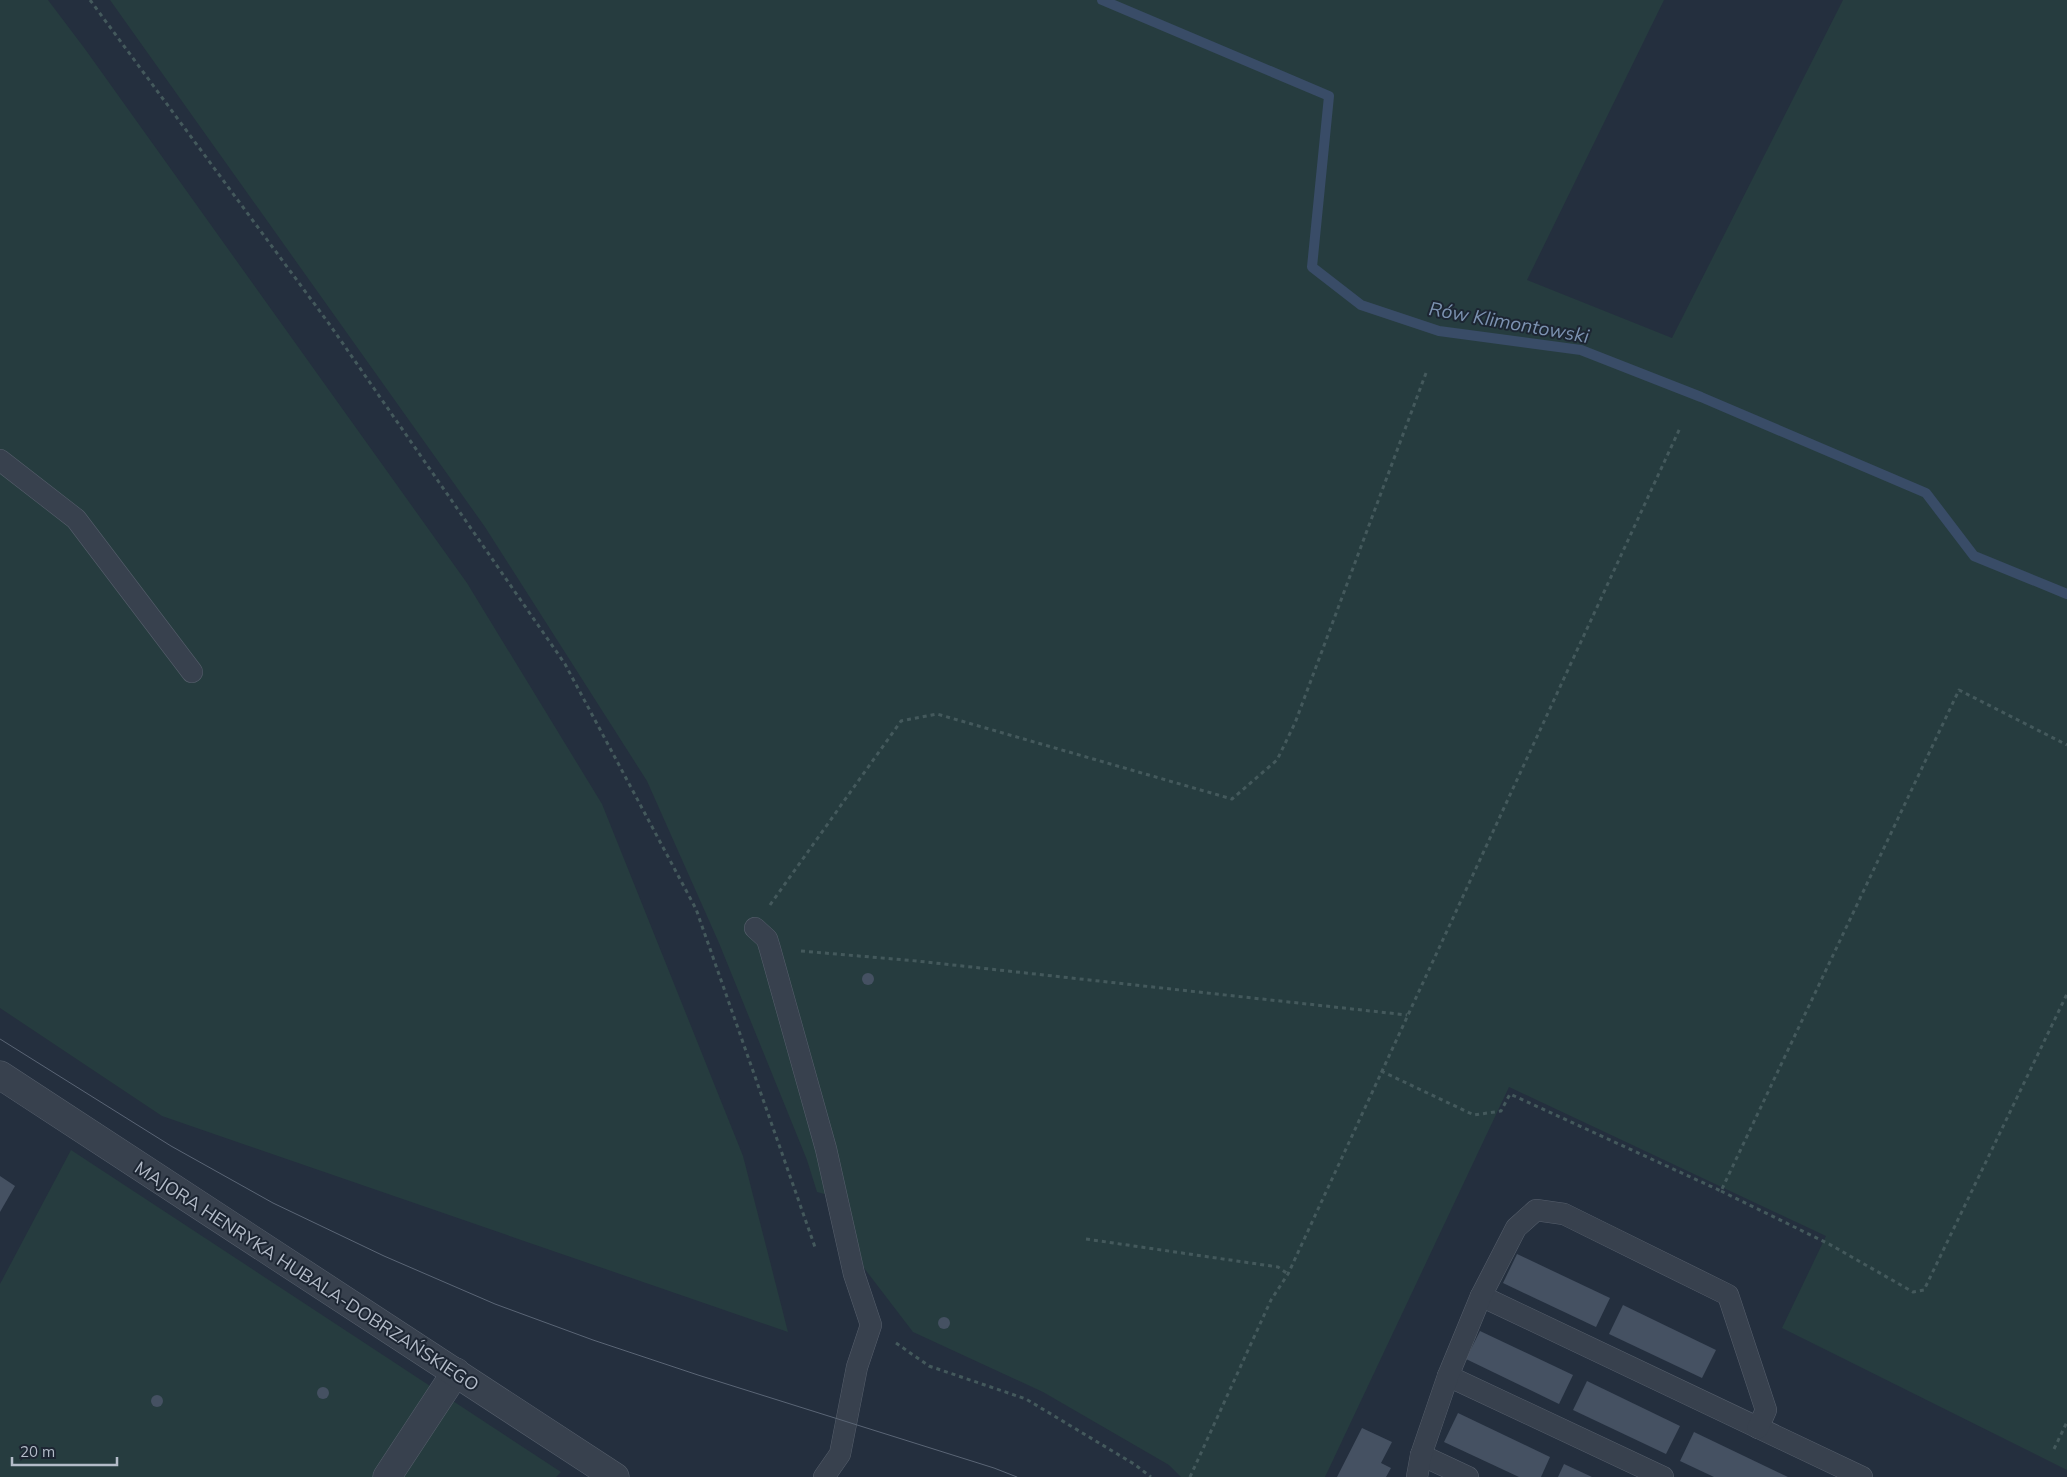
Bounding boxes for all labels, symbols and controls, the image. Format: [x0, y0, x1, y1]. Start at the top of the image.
water label: Rów Klimontowski [1427, 296, 1591, 348]
street label: MAJORA HENRYKA HUBALA-DOBRZAŃSKIEGO [131, 1156, 483, 1396]
scale bar [12, 1434, 118, 1466]
text: 20 m [20, 1442, 55, 1461]

